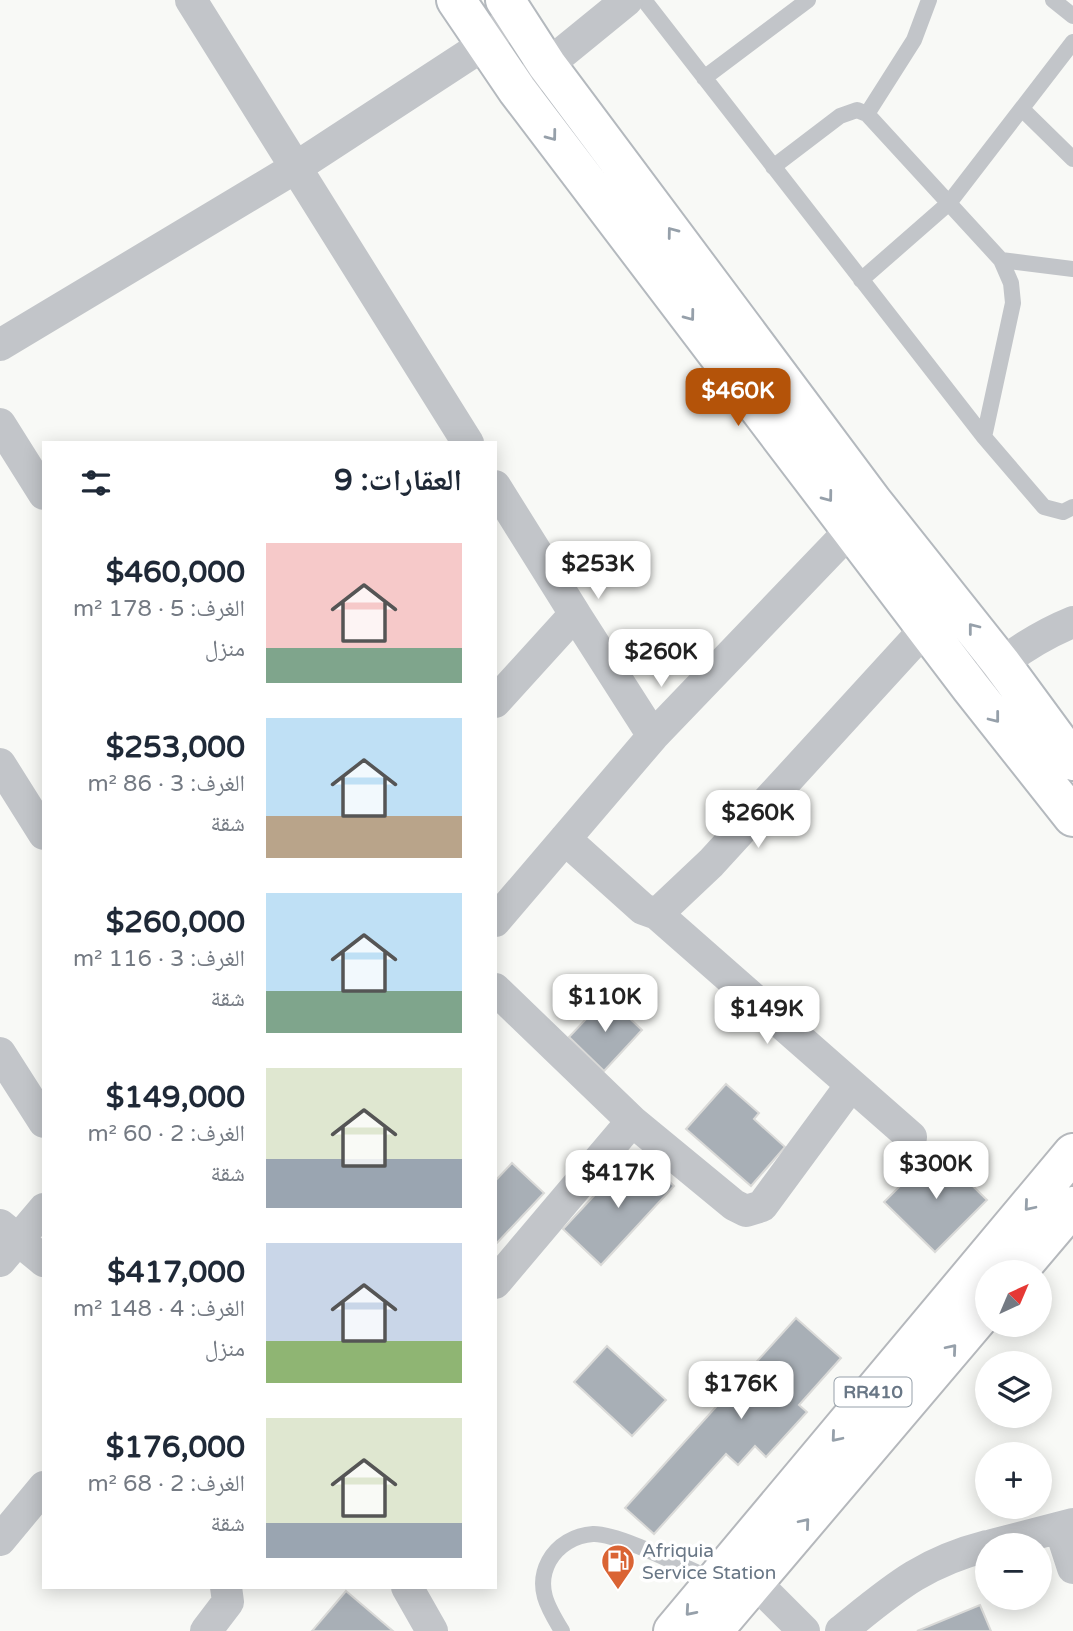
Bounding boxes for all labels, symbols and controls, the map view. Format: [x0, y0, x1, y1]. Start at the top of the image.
one-way arrow [543, 128, 556, 140]
one-way arrow [668, 227, 680, 240]
one-way arrow [682, 309, 695, 321]
pin: $460K [689, 368, 787, 428]
text: $460K [702, 377, 774, 405]
text: العقارات: 9 [334, 462, 462, 499]
icon: filters [77, 464, 115, 502]
one-way arrow [820, 489, 833, 502]
pin: $253K [549, 542, 647, 601]
text: $253K [562, 550, 634, 578]
text: $460,000 [106, 554, 245, 591]
icon: home [322, 571, 406, 655]
text: الغرف: 5 · 178 m² [73, 595, 245, 623]
one-way arrow [969, 623, 981, 636]
pin: $260K [612, 630, 710, 689]
text: منزل [205, 635, 245, 663]
text: $260K [625, 638, 697, 666]
one-way arrow [986, 710, 999, 723]
text: $253,000 [106, 729, 245, 766]
icon: home [322, 746, 406, 830]
text: الغرف: 3 · 86 m² [87, 770, 245, 798]
pin: $260K [709, 790, 807, 850]
text: $260K [722, 799, 794, 827]
text: شقة [211, 810, 245, 838]
text: $260,000 [106, 904, 245, 941]
icon: home [322, 921, 406, 1005]
text: الغرف: 3 · 116 m² [73, 945, 245, 973]
pin: $110K [556, 974, 654, 1034]
text: $110K [569, 983, 641, 1011]
text: شقة [211, 985, 245, 1013]
pin: $149K [718, 986, 816, 1046]
text: $149K [731, 995, 803, 1023]
text: $149,000 [106, 1079, 245, 1116]
icon: home [322, 1096, 406, 1180]
text: الغرف: 2 · 60 m² [87, 1120, 245, 1148]
pin: $300K [887, 1142, 985, 1201]
pin: $417K [569, 1150, 667, 1210]
text: $300K [900, 1150, 972, 1178]
text: $417K [582, 1159, 654, 1187]
text: شقة [211, 1160, 245, 1188]
one-way arrow [1025, 1197, 1037, 1210]
text: $417,000 [107, 1254, 245, 1291]
north arrow [975, 1260, 1052, 1337]
map controls [975, 1260, 1052, 1610]
icon: home [322, 1271, 406, 1355]
text: الغرف: 4 · 148 m² [73, 1295, 245, 1323]
text: منزل [205, 1335, 245, 1363]
one-way arrow [944, 1345, 956, 1358]
button: layers [975, 1351, 1052, 1428]
pin: $176K [692, 1362, 790, 1421]
text: $176K [705, 1370, 777, 1398]
road number: RR410 [834, 1378, 912, 1406]
text: $176,000 [106, 1429, 245, 1466]
one-way arrow [832, 1429, 845, 1441]
button: + [975, 1442, 1052, 1519]
icon: home [322, 1446, 406, 1530]
text: الغرف: 2 · 68 m² [87, 1470, 245, 1498]
text: شقة [211, 1510, 245, 1538]
one-way arrow [797, 1518, 809, 1531]
button: − [975, 1533, 1052, 1610]
place label: Afriquia Service Station [642, 1540, 776, 1584]
fuel station icon: Afriquia Service Station [599, 1542, 637, 1591]
one-way arrow [686, 1603, 698, 1616]

